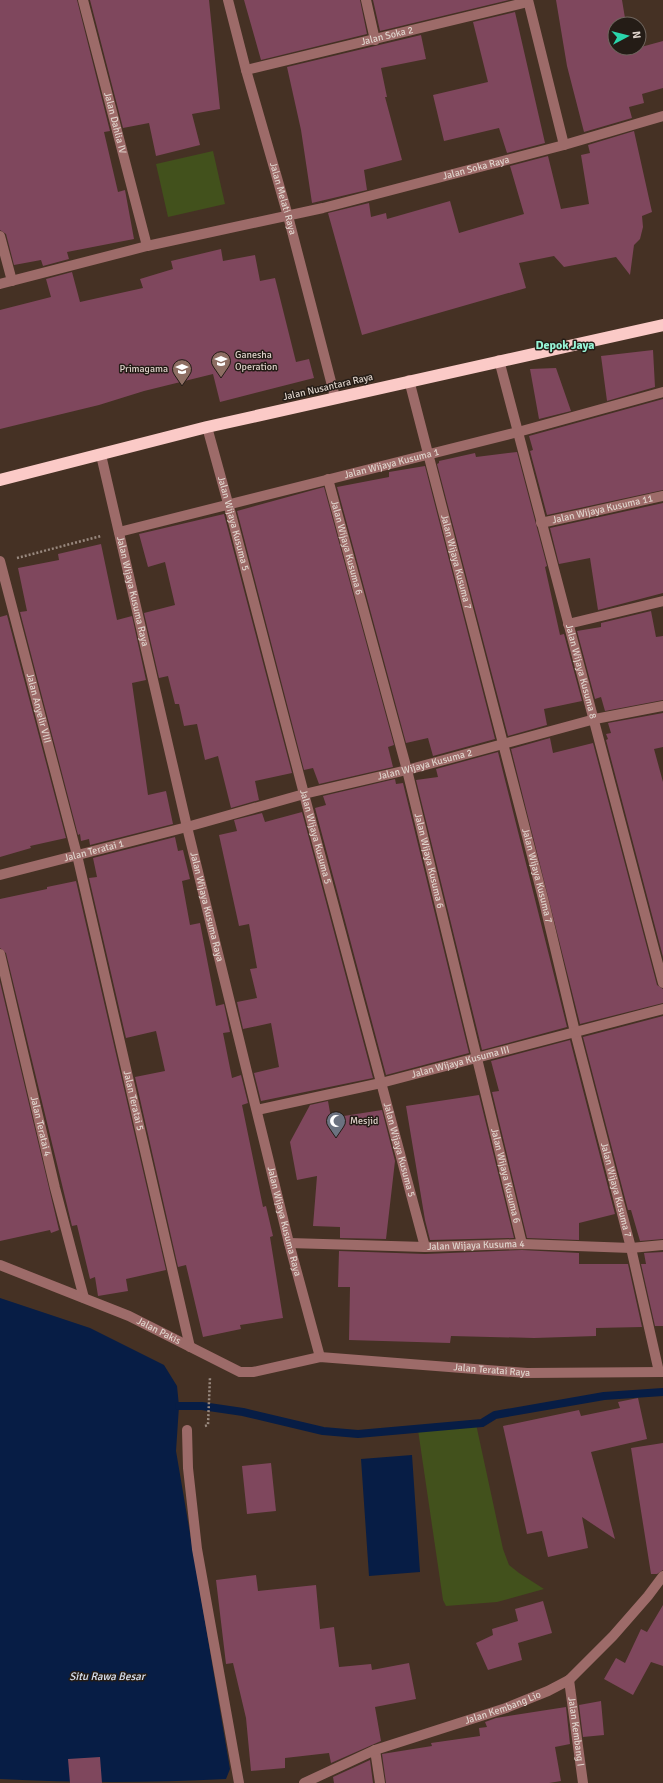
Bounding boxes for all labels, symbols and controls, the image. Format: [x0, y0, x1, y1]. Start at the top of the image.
north arrow [607, 16, 647, 56]
street label: Jalan Soka 2 [360, 24, 414, 48]
text: N [630, 30, 643, 39]
street label: Jalan Dahlia IV [101, 91, 129, 155]
street label: Jalan Soka Raya [441, 154, 511, 182]
street label: Jalan Melati Raya [267, 161, 299, 236]
district label: Depok Jaya [536, 338, 594, 353]
place label: Ganesha Operation [235, 349, 277, 373]
school or university icon: Ganesha Operation [210, 350, 232, 378]
school or university icon: Primagama [171, 358, 193, 386]
place label: Primagama [120, 363, 168, 375]
street label: Jalan Nusantara Raya [282, 371, 374, 403]
street label: Jalan Wijaya Kusuma 1 [343, 446, 440, 481]
street label: Jalan Wijaya Kusuma 5 [215, 475, 252, 572]
street label: Jalan Wijaya Kusuma 11 [551, 492, 654, 526]
street label: Jalan Wijaya Kusuma 6 [328, 499, 365, 596]
street label: Jalan Wijaya Kusuma 7 [438, 513, 474, 611]
street label: Jalan Wijaya Kusuma Raya [114, 535, 151, 648]
street label: Jalan Wijaya Kusuma 8 [563, 623, 599, 720]
street label: Jalan Anyelir VIII [24, 672, 53, 744]
street label: Jalan Wijaya Kusuma 2 [376, 747, 474, 783]
street label: Jalan Wijaya Kusuma 5 [297, 788, 334, 886]
street label: Jalan Wijaya Kusuma 6 [412, 812, 446, 910]
street label: Jalan Wijaya Kusuma 7 [519, 827, 555, 924]
street label: Jalan Teratai 1 [63, 837, 125, 864]
street label: Jalan Wijaya Kusuma Raya [187, 851, 226, 963]
street label: Jalan Wijaya Kusuma III [410, 1044, 511, 1081]
street label: Jalan Teratai 5 [121, 1069, 146, 1132]
street label: Jalan Teratai 4 [28, 1095, 54, 1158]
street label: Jalan Wijaya Kusuma 5 [381, 1101, 417, 1199]
mosque icon: Mesjid [325, 1110, 347, 1138]
place label: Mesjid [350, 1115, 378, 1127]
street label: Jalan Wijaya Kusuma 6 [488, 1127, 523, 1225]
street label: Jalan Wijaya Kusuma 7 [598, 1141, 634, 1239]
street label: Jalan Wijaya Kusuma Raya [264, 1165, 304, 1278]
street label: Jalan Wijaya Kusuma 4 [427, 1238, 526, 1253]
street label: Jalan Pakis [135, 1315, 183, 1347]
street label: Jalan Teratai Raya [453, 1361, 530, 1379]
water label: Situ Rawa Besar [69, 1670, 147, 1683]
street label: Jalan Kembang Lio [463, 1688, 543, 1727]
street label: Jalan Kembang I [565, 1696, 587, 1767]

